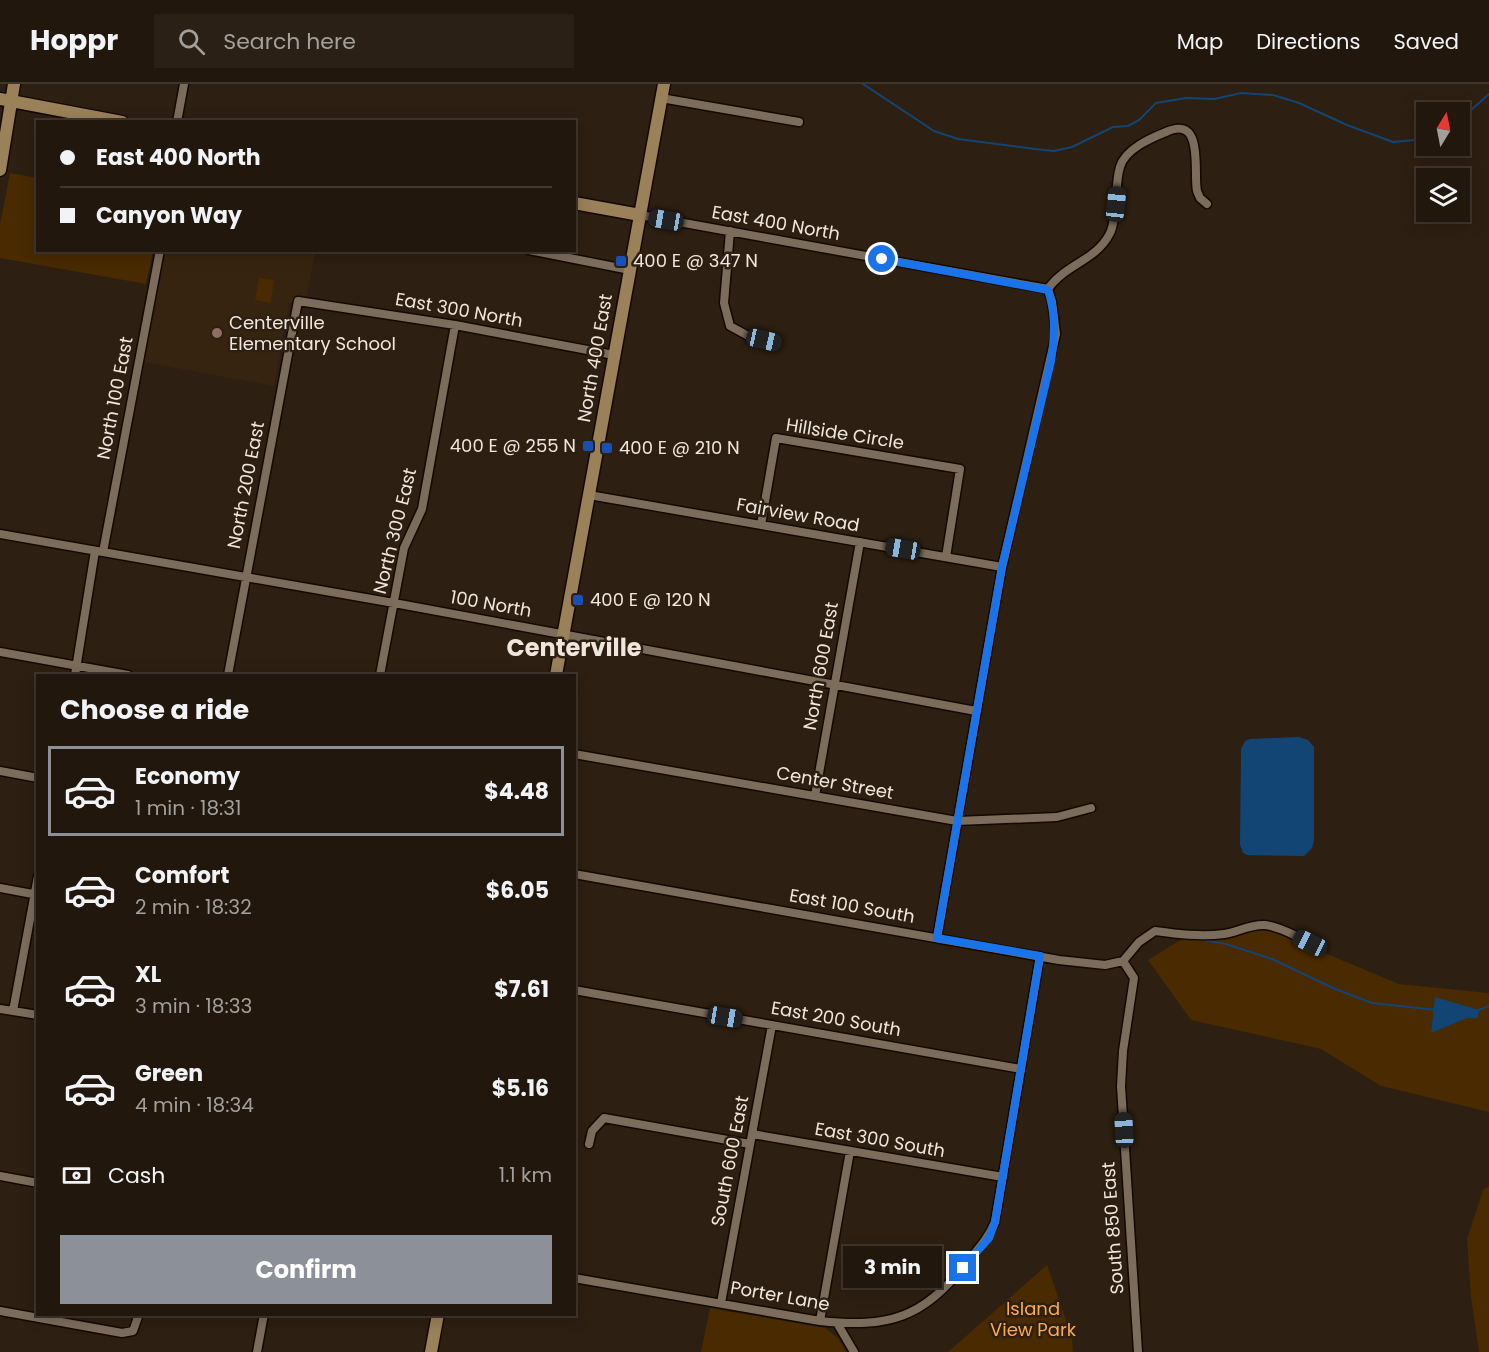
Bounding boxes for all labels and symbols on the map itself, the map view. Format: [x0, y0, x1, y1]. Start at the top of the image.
north arrow [1416, 102, 1470, 156]
car [1105, 185, 1127, 223]
street label: East 400 North [710, 199, 842, 246]
car [647, 208, 685, 232]
route start [868, 245, 895, 272]
place label: 400 E @ 347 N [633, 248, 758, 273]
marker: 400 E @ 347 N [614, 254, 628, 268]
street label: East 300 North [393, 286, 525, 333]
street label: North 400 East [571, 292, 618, 424]
place label: Centerville Elementary School [229, 310, 396, 356]
marker: Centerville Elementary School [210, 326, 224, 340]
car [744, 327, 784, 353]
street label: North 100 East [90, 335, 139, 461]
street label: Hillside Circle [784, 412, 906, 455]
street label: North 200 East [221, 419, 270, 551]
place label: 400 E @ 255 N [450, 433, 576, 458]
place label: 400 E @ 210 N [619, 435, 740, 460]
marker: 400 E @ 255 N [581, 439, 595, 453]
marker: 400 E @ 210 N [600, 441, 614, 455]
street label: North 300 East [367, 465, 422, 597]
street label: Fairview Road [735, 491, 862, 538]
car [884, 537, 922, 561]
street label: 100 North [448, 584, 534, 623]
place label: 400 E @ 120 N [590, 587, 711, 612]
marker: 400 E @ 120 N [571, 593, 585, 607]
street label: North 600 East [797, 600, 844, 732]
district label: Centerville [506, 631, 642, 664]
street label: Center Street [775, 760, 896, 805]
street label: East 100 South [787, 882, 917, 929]
car [1290, 927, 1330, 959]
street label: East 200 South [769, 995, 903, 1042]
car [706, 1005, 744, 1029]
street label: South 600 East [705, 1093, 754, 1228]
car [1114, 1112, 1134, 1148]
street label: East 300 South [813, 1116, 947, 1163]
street label: South 850 East [1095, 1161, 1130, 1295]
callout: 3 min [843, 1247, 942, 1289]
route end [949, 1254, 976, 1281]
street label: Porter Lane [728, 1274, 832, 1317]
park label: Island View Park [990, 1296, 1077, 1342]

